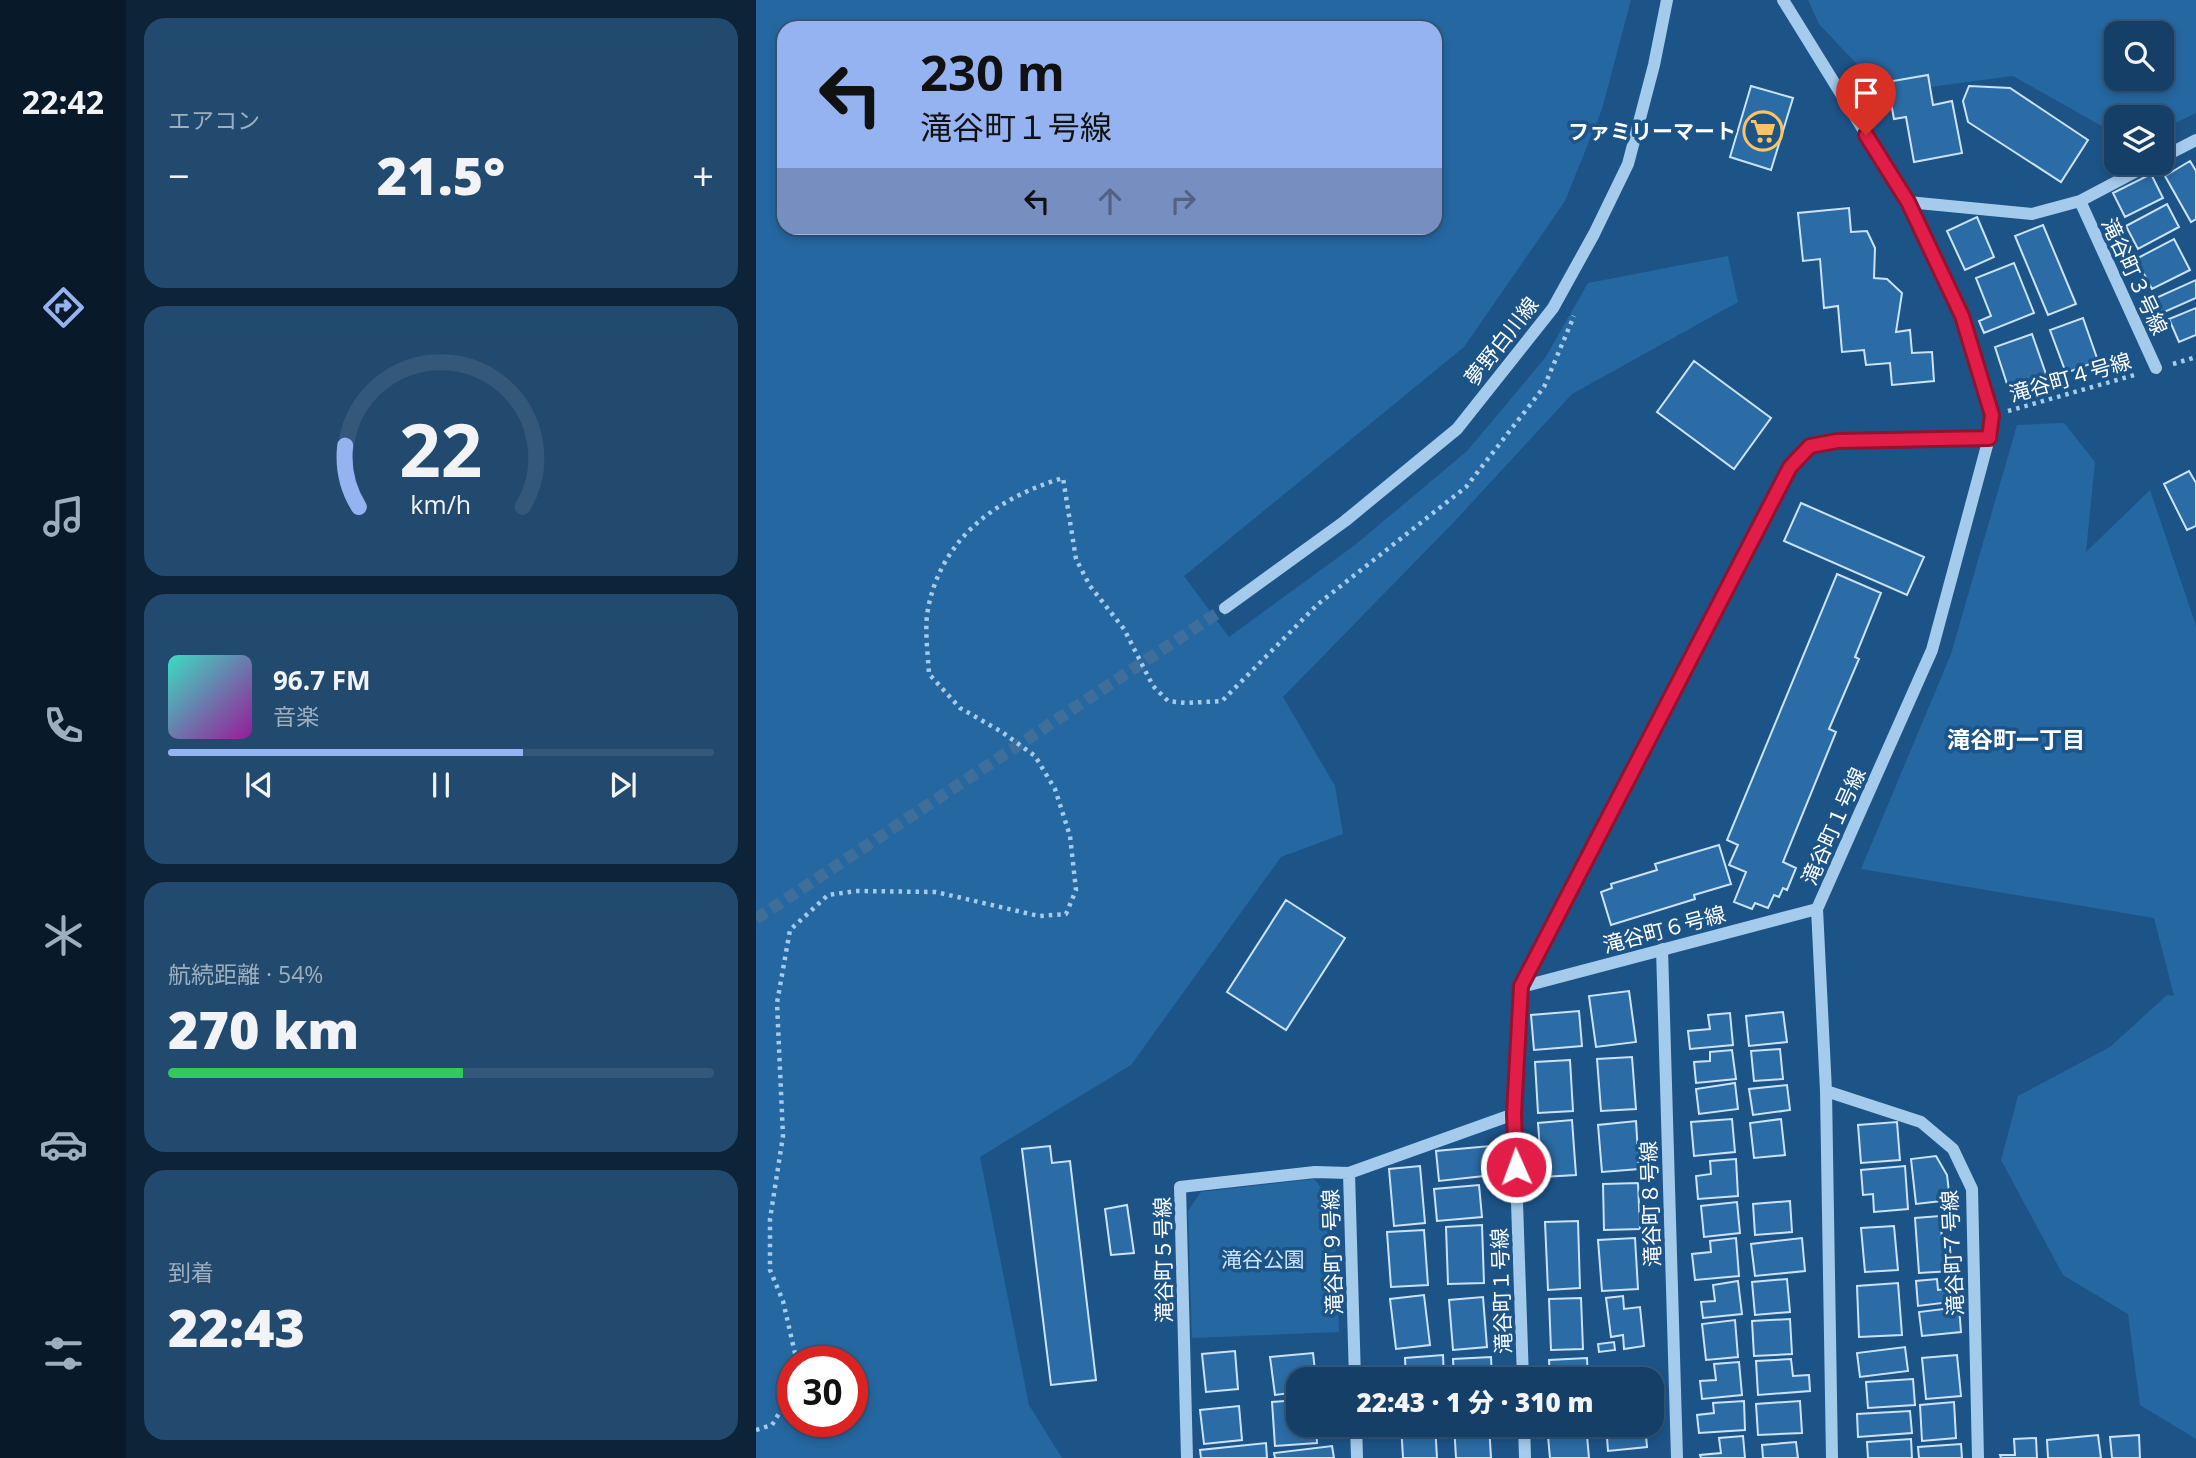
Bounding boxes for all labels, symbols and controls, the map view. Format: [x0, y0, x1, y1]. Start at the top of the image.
map controls [2104, 21, 2174, 175]
button: search [2104, 21, 2174, 91]
text: 230 m [920, 39, 1065, 105]
icon: left [805, 49, 896, 140]
pin [1836, 63, 1896, 135]
icon: arrive [1847, 74, 1885, 112]
text: 22:42 [22, 80, 104, 123]
text: エアコン [168, 104, 260, 136]
text: 滝谷町１号線 [920, 105, 1112, 148]
button: layers [2104, 105, 2174, 175]
supermarket icon: ファミリーマート [1742, 110, 1784, 152]
place label: ファミリーマート [1568, 117, 1736, 145]
text: 21.5° [377, 139, 505, 210]
text: − [168, 149, 190, 201]
text: + [692, 149, 714, 201]
icon: left [1018, 182, 1056, 220]
icon: ahead [1091, 182, 1129, 220]
icon: right [1164, 182, 1202, 220]
street label: 滝谷町３号線 [2096, 213, 2174, 339]
icon: directions [39, 283, 88, 332]
street label: 夢野白川線 [1458, 291, 1544, 391]
street label: 滝谷町４号線 [2006, 346, 2134, 408]
text: 22 [399, 399, 483, 498]
text: km/h [411, 487, 471, 521]
icon: music [39, 492, 88, 541]
text: 96.7 FM [273, 662, 371, 698]
text: 音楽 [273, 700, 319, 732]
icon: phone [39, 701, 88, 750]
district label: 滝谷町一丁目 [1947, 723, 2085, 755]
street label: 滝谷町１号線 [1795, 763, 1871, 889]
icon: previous [240, 766, 278, 804]
icon: pause [422, 766, 460, 804]
icon: next [604, 766, 642, 804]
street label: 滝谷町６号線 [1600, 899, 1728, 959]
icon: climate [39, 911, 88, 960]
text: 航続距離 · 54% [168, 958, 323, 990]
text: 270 km [168, 993, 359, 1064]
icon: car [39, 1120, 88, 1169]
position arrow [1479, 1130, 1553, 1204]
street label: 滝谷町８号線 [1634, 1141, 1666, 1267]
street label: 滝谷町９号線 [1316, 1189, 1348, 1315]
street label: 滝谷町７号線 [1935, 1189, 1969, 1317]
street label: 滝谷町５号線 [1148, 1197, 1178, 1323]
street label: 滝谷町１号線 [1485, 1228, 1517, 1354]
park label: 滝谷公園 [1221, 1245, 1305, 1273]
text: 到着 [168, 1256, 214, 1288]
text: 22:43 [168, 1291, 305, 1362]
icon: filters [39, 1329, 88, 1378]
speed limit sign: 30 [777, 1346, 868, 1437]
text: 22:43 · 1 分 · 310 m [1357, 1384, 1593, 1420]

